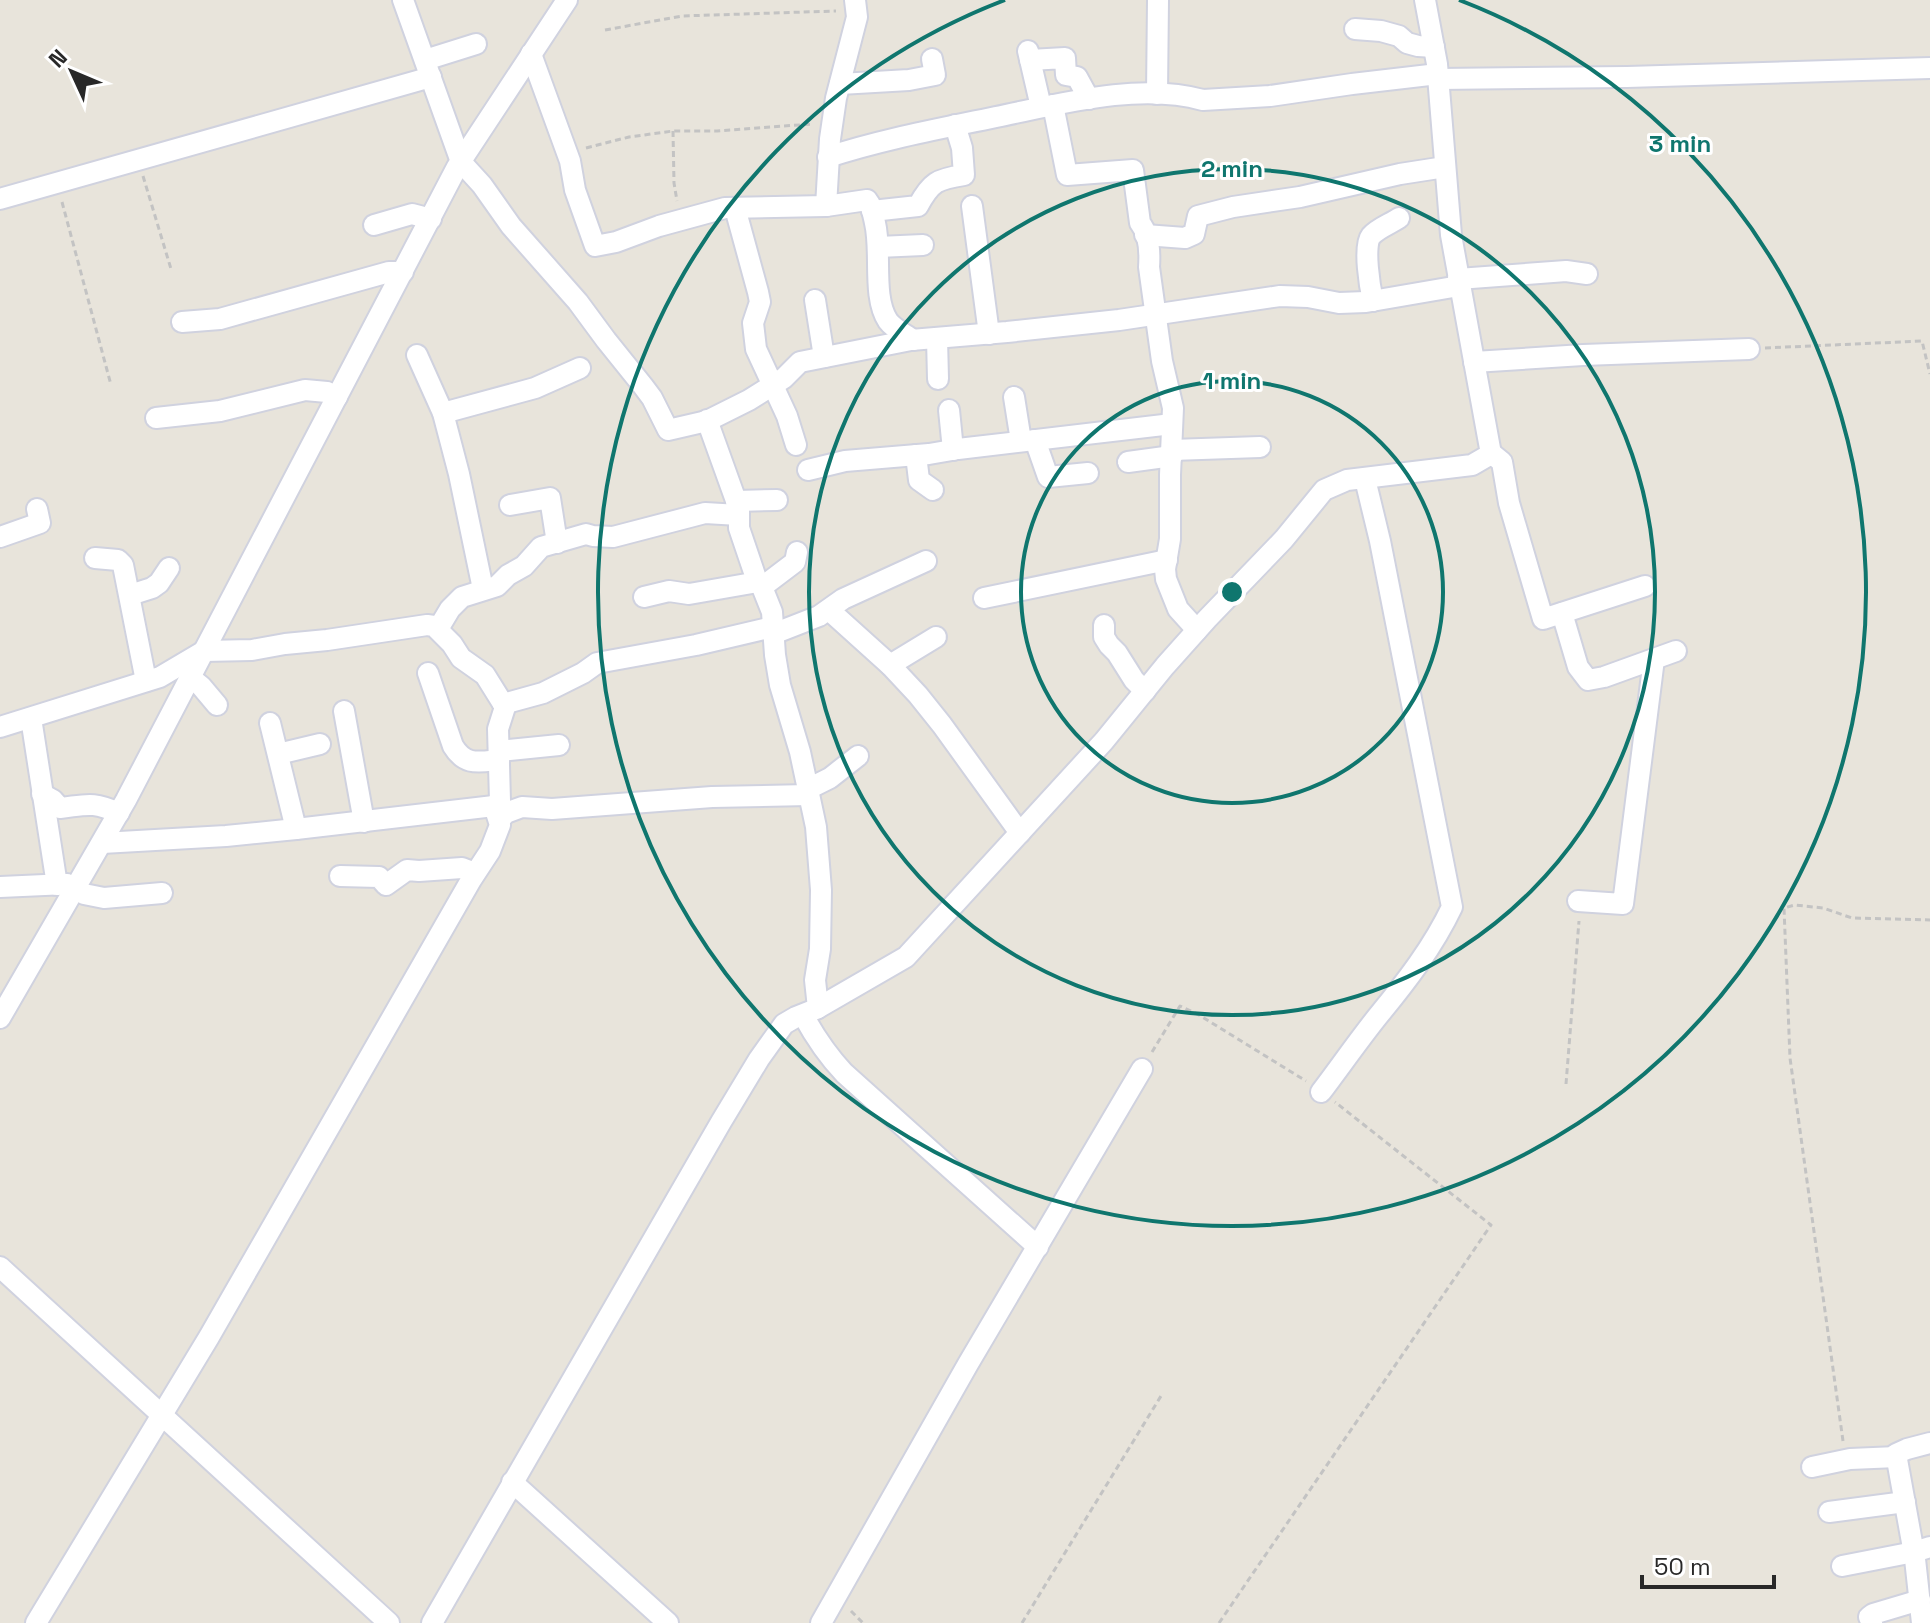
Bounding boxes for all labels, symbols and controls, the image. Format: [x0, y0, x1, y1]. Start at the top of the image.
north arrow [32, 32, 112, 112]
text: N [42, 43, 73, 73]
text: 3 min [1649, 128, 1711, 159]
text: 2 min [1201, 153, 1263, 184]
text: 1 min [1203, 365, 1261, 396]
centre of rings [1218, 578, 1246, 606]
scale bar [1642, 1539, 1774, 1589]
text: 50 m [1654, 1551, 1711, 1582]

